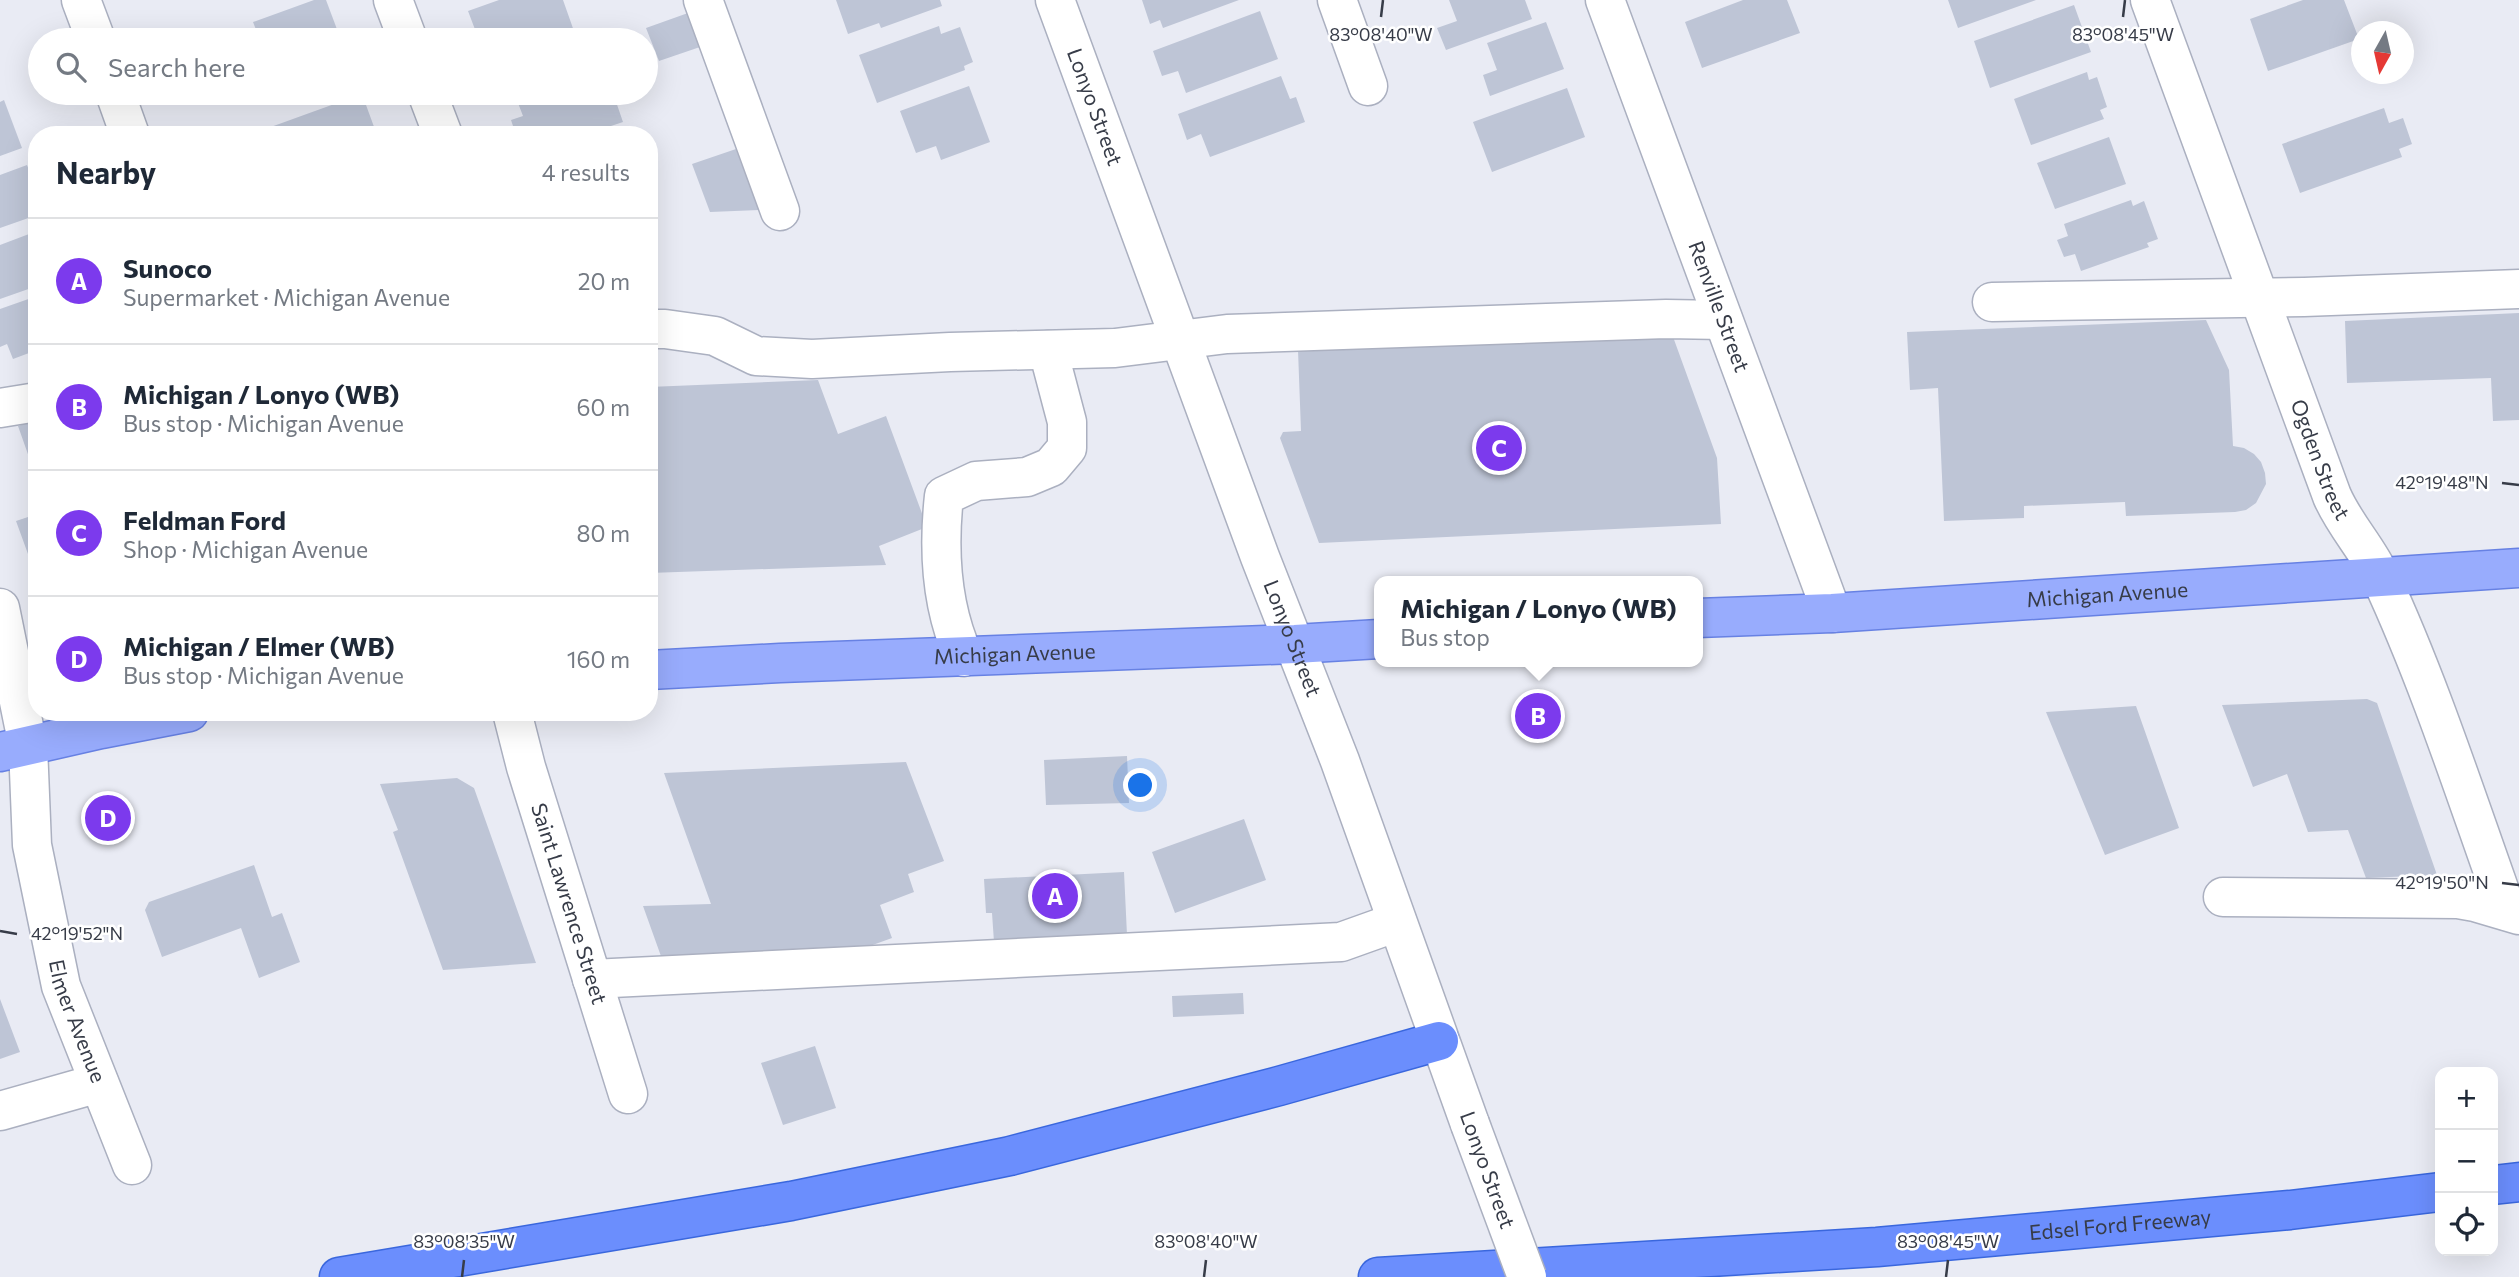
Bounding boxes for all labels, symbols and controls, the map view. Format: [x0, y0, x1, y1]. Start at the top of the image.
north arrow [2351, 21, 2414, 84]
text: 83°08'40"W [1329, 23, 1433, 45]
text: 83°08'45"W [2072, 23, 2174, 45]
search box [28, 28, 658, 105]
street label: Lonyo Street [1063, 44, 1129, 168]
icon: search [52, 48, 90, 86]
text: Search here [108, 51, 246, 82]
text: Nearby [56, 153, 156, 190]
text: 4 results [542, 158, 630, 186]
street label: Renville Street [1684, 237, 1756, 375]
text: Sunoco [123, 252, 212, 283]
text: A [71, 267, 87, 295]
text: 20 m [578, 267, 630, 295]
text: Supermarket · Michigan Avenue [123, 283, 450, 311]
text: Michigan / Lonyo (WB) [123, 378, 400, 409]
text: B [71, 393, 87, 421]
text: 60 m [577, 393, 630, 421]
street label: Ogden Street [2287, 396, 2356, 524]
text: Bus stop · Michigan Avenue [123, 409, 404, 437]
pin: C [1476, 422, 1522, 474]
text: 42°19'48"N [2395, 471, 2489, 493]
text: Feldman Ford [123, 504, 286, 535]
text: C [71, 519, 87, 547]
text: 80 m [577, 519, 630, 547]
text: Shop · Michigan Avenue [123, 535, 368, 563]
street label: Lonyo Street [1259, 576, 1327, 700]
popup [1374, 576, 1703, 667]
street label: Michigan Avenue [2026, 576, 2189, 611]
text: Michigan / Lonyo (WB) [1400, 592, 1677, 623]
text: Bus stop [1400, 623, 1490, 651]
text: Michigan / Elmer (WB) [123, 630, 395, 661]
street label: Michigan Avenue [933, 637, 1096, 668]
text: D [71, 645, 87, 673]
text: 160 m [567, 645, 630, 673]
text: Bus stop · Michigan Avenue [123, 661, 404, 689]
pin: B [1515, 690, 1561, 742]
your location [1123, 768, 1157, 802]
pin: D [85, 792, 131, 844]
street label: Saint Lawrence Street [527, 800, 613, 1007]
pin: A [1032, 870, 1078, 922]
text: 42°19'50"N [2395, 871, 2489, 893]
text: 42°19'52"N [31, 922, 123, 944]
street label: Elmer Avenue [45, 957, 112, 1086]
map controls [2435, 1067, 2498, 1256]
button: + [2435, 1067, 2498, 1130]
street label: Lonyo Street [1456, 1108, 1521, 1231]
button: − [2435, 1130, 2498, 1193]
button: locate [2435, 1193, 2498, 1256]
street label: Edsel Ford Freeway [2028, 1203, 2212, 1244]
text: 83°08'35"W [413, 1230, 515, 1252]
text: 83°08'40"W [1154, 1230, 1258, 1252]
text: 83°08'45"W [1897, 1230, 1999, 1252]

